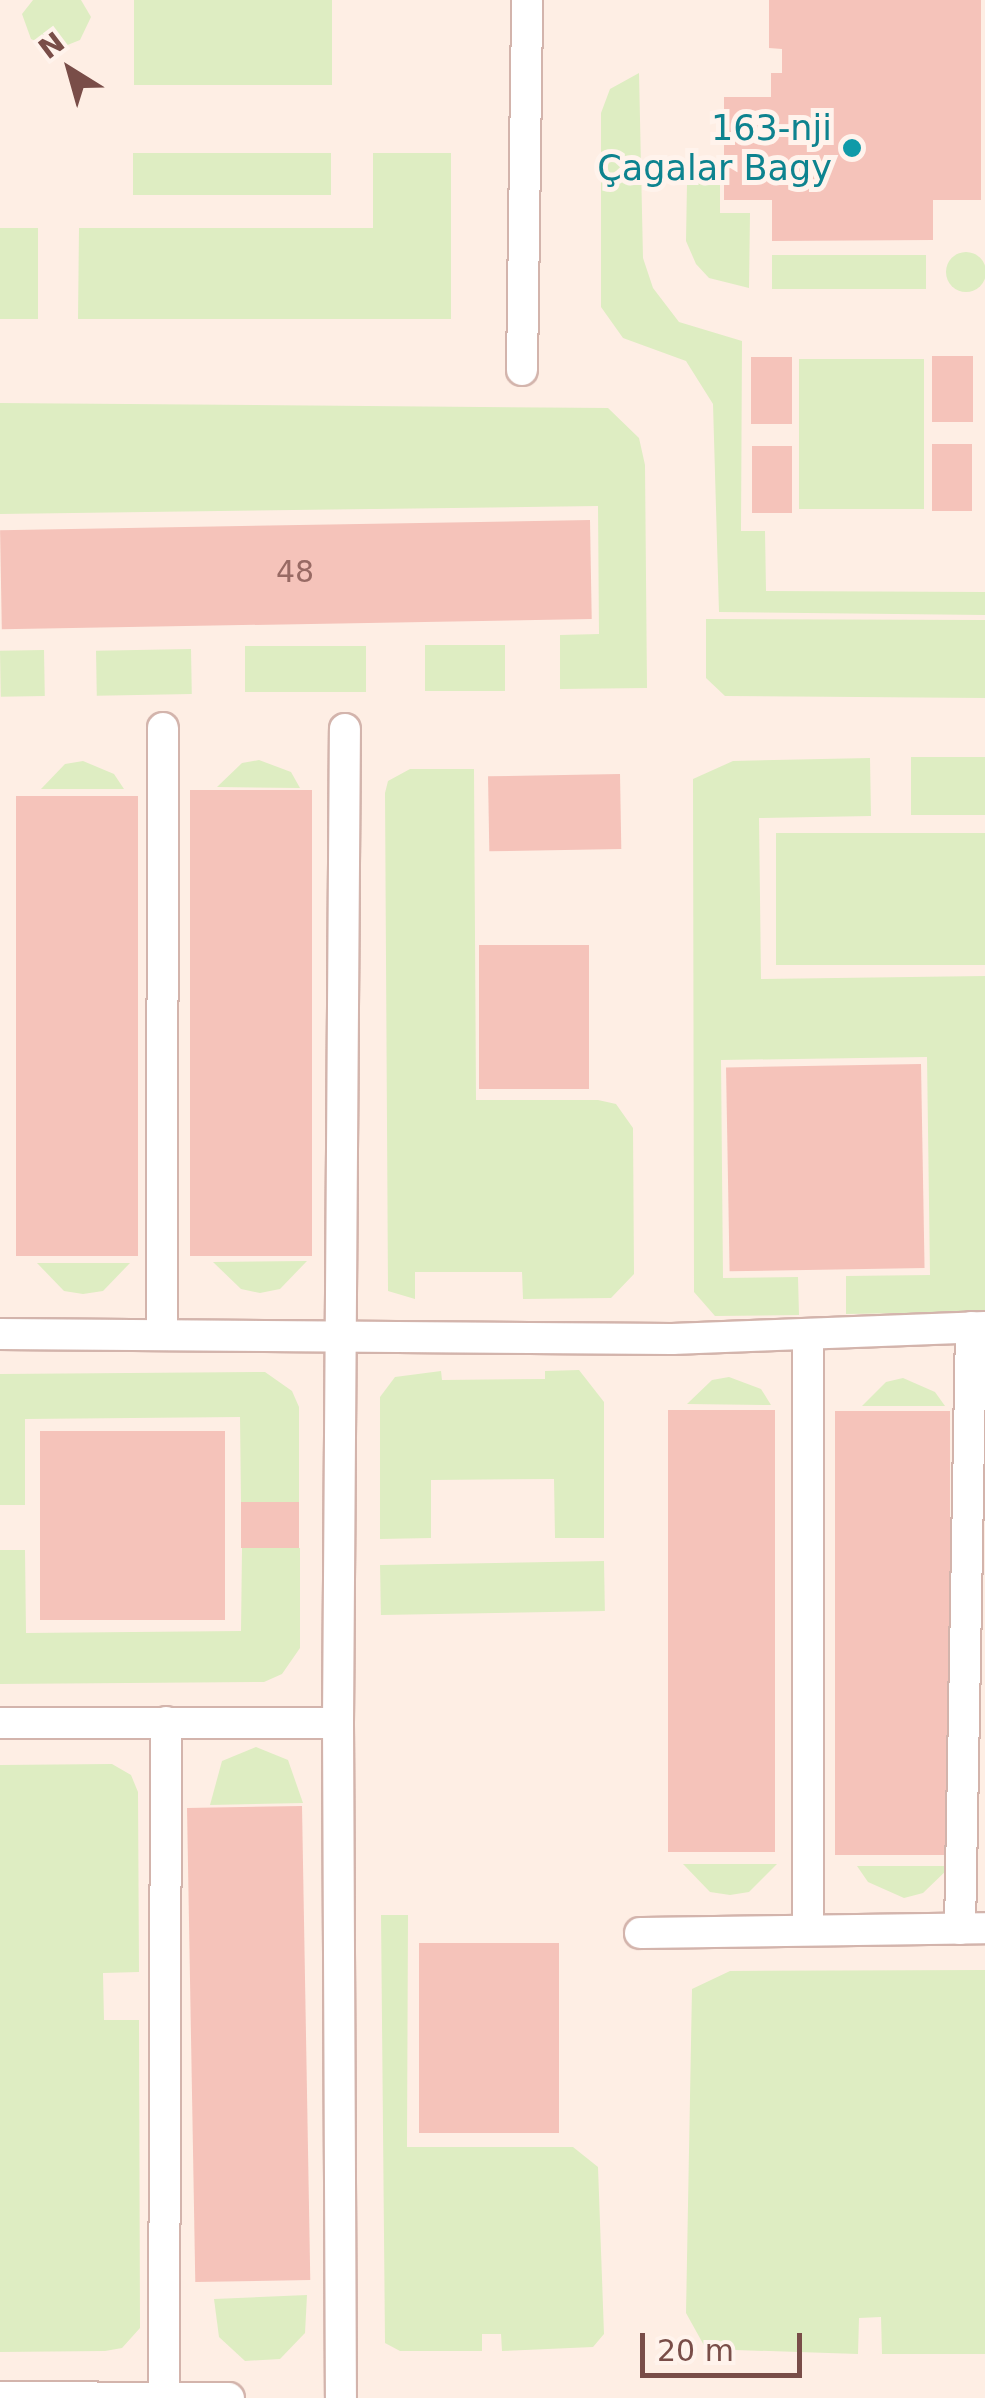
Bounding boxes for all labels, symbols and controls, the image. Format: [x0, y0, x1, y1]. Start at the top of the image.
north arrow [20, 20, 120, 120]
text: N [32, 25, 71, 66]
place label: 163-nji Çagalar Bagy [597, 107, 832, 189]
marker: 163-nji Çagalar Bagy [841, 137, 863, 159]
house number: 48 [276, 554, 314, 590]
scale bar [645, 2313, 808, 2375]
text: 20 m [657, 2333, 734, 2368]

